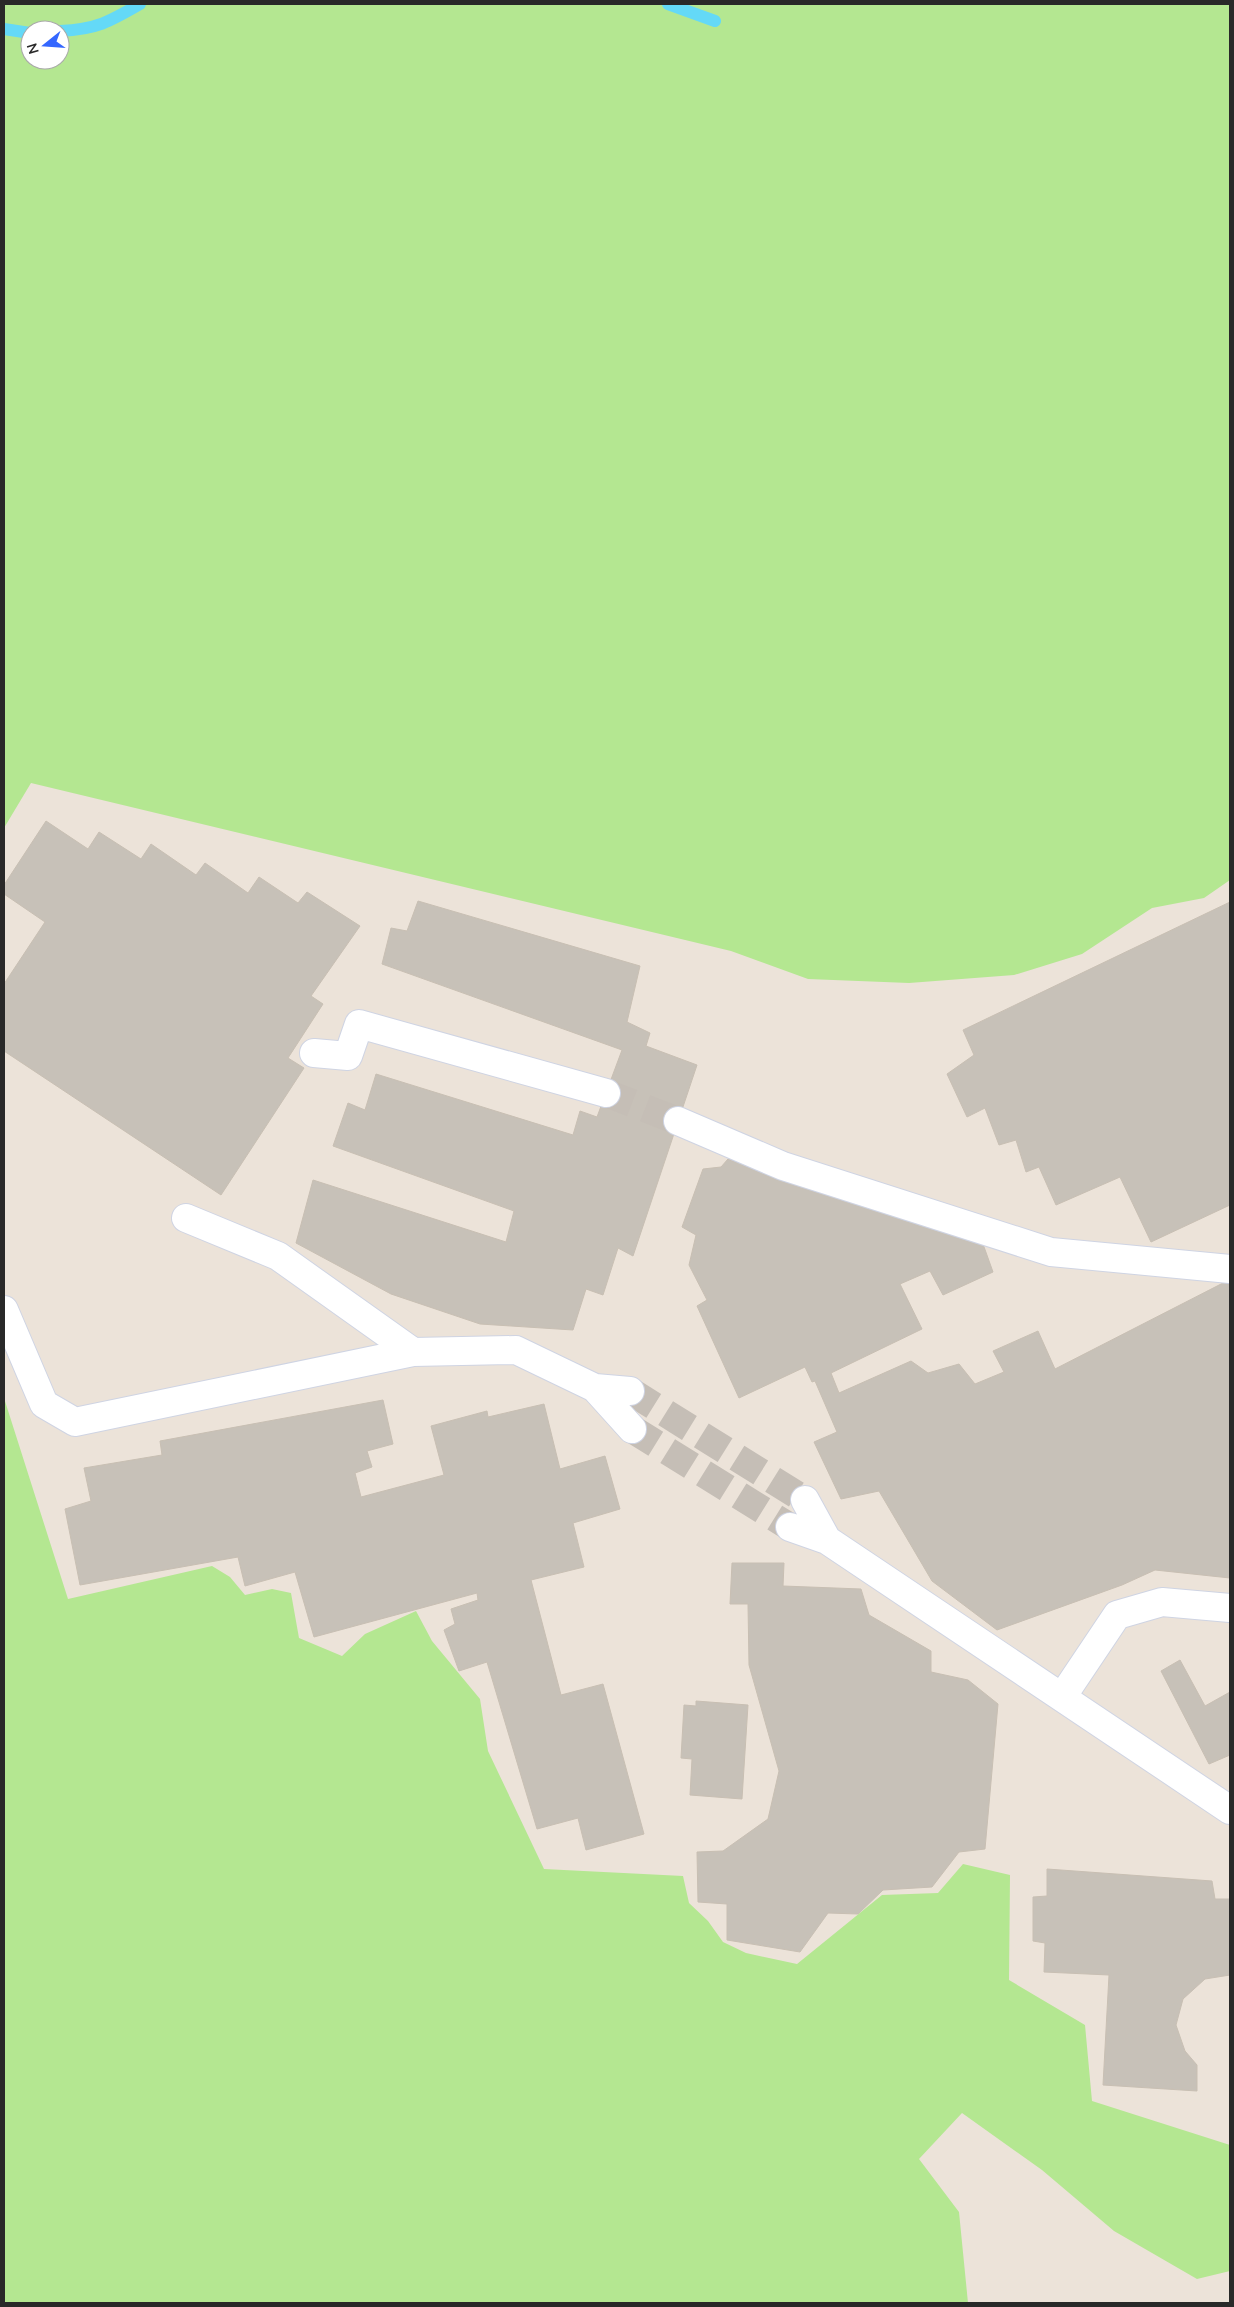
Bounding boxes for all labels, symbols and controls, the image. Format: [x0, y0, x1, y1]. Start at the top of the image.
north arrow [20, 20, 70, 70]
text: N [22, 41, 44, 56]

